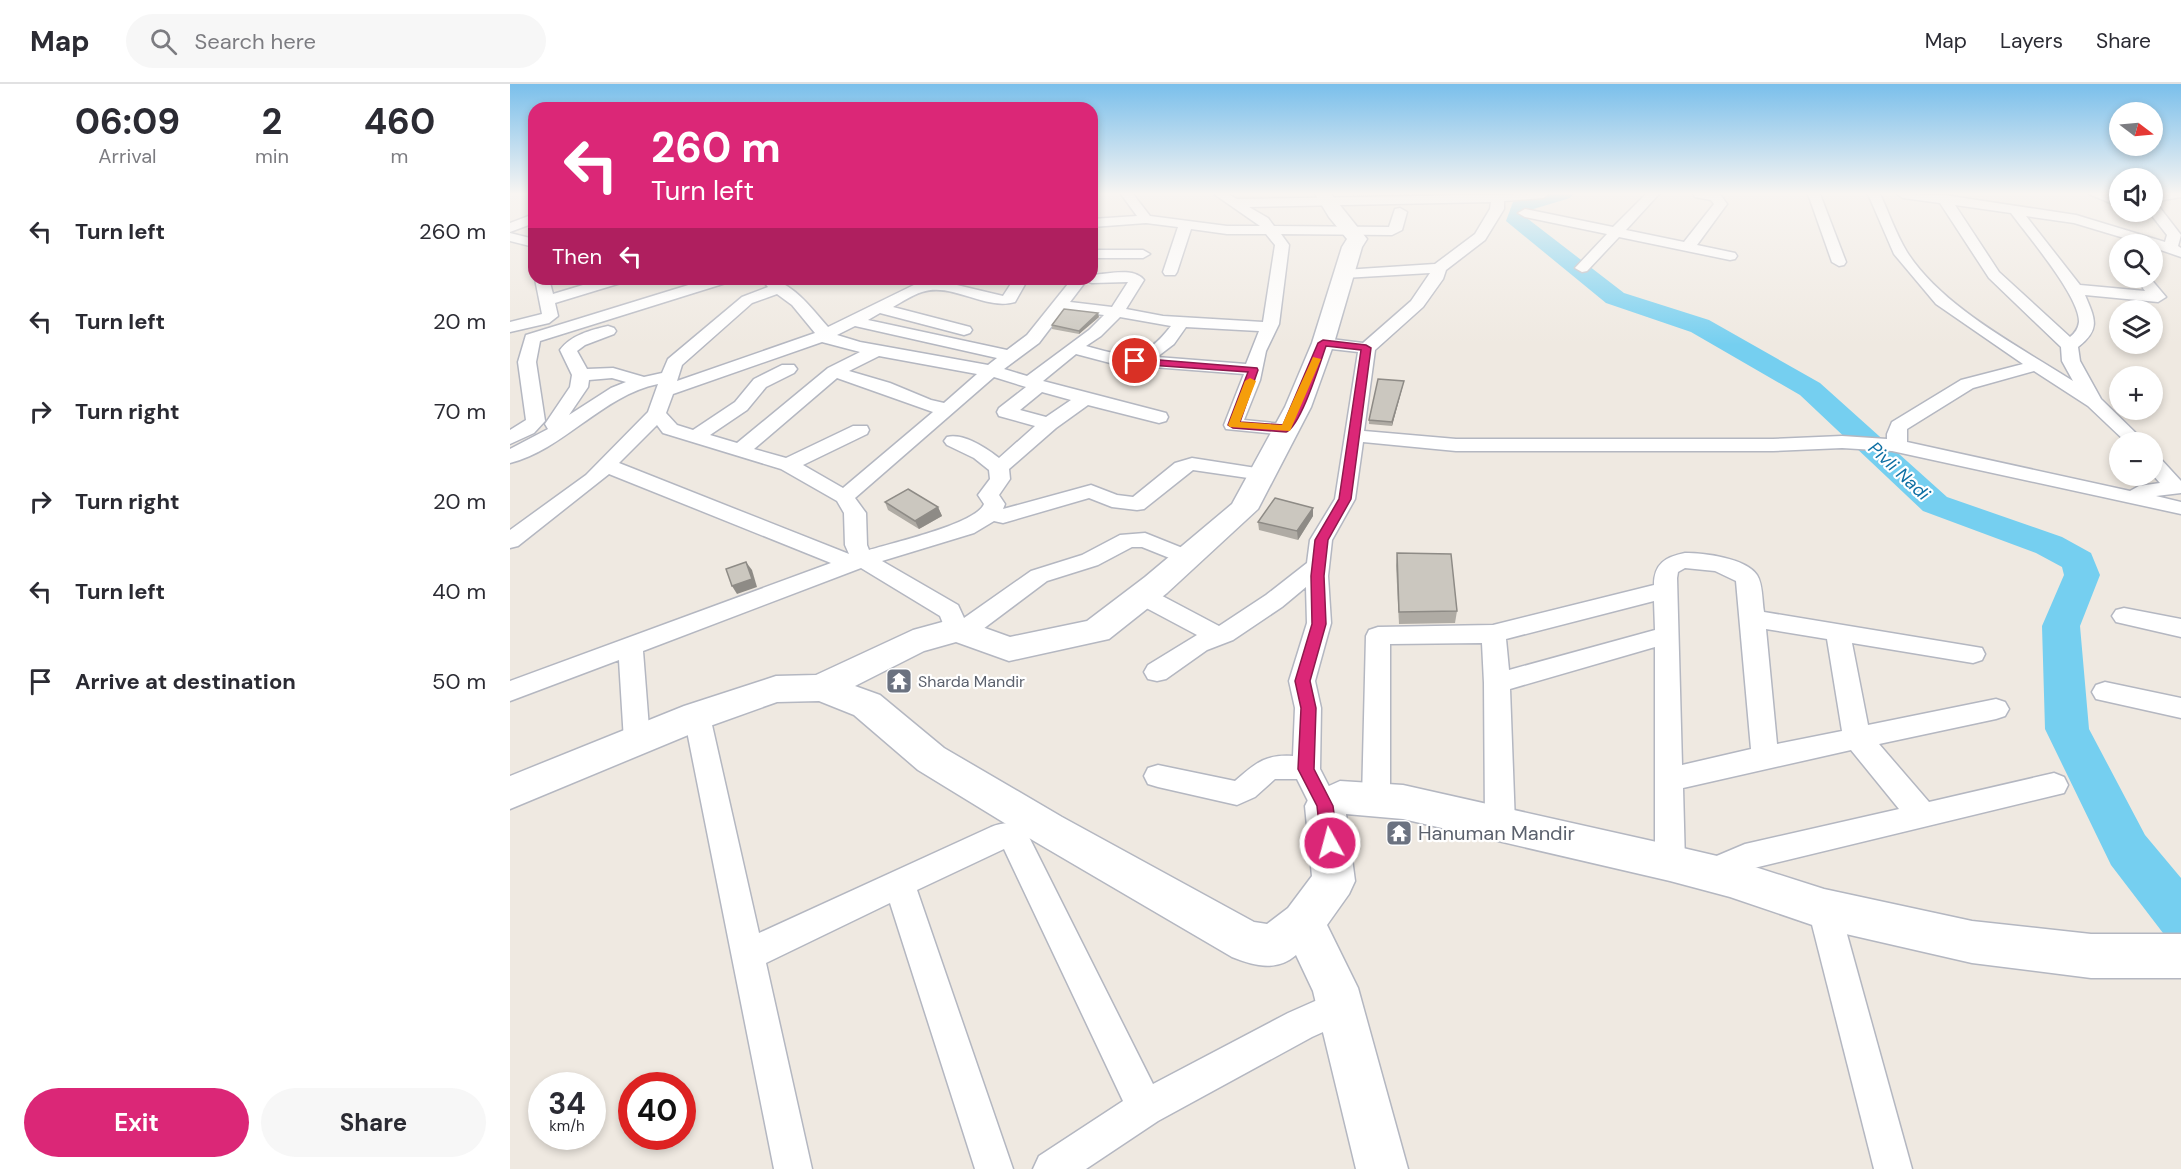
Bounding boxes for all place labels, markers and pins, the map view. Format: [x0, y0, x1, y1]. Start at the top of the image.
pin [1109, 335, 1160, 386]
temple icon: Sharda Mandir [884, 666, 914, 696]
place label: Sharda Mandir [918, 671, 1025, 692]
temple icon: Hanuman Mandir [1384, 818, 1414, 848]
place label: Hanuman Mandir [1418, 820, 1575, 846]

